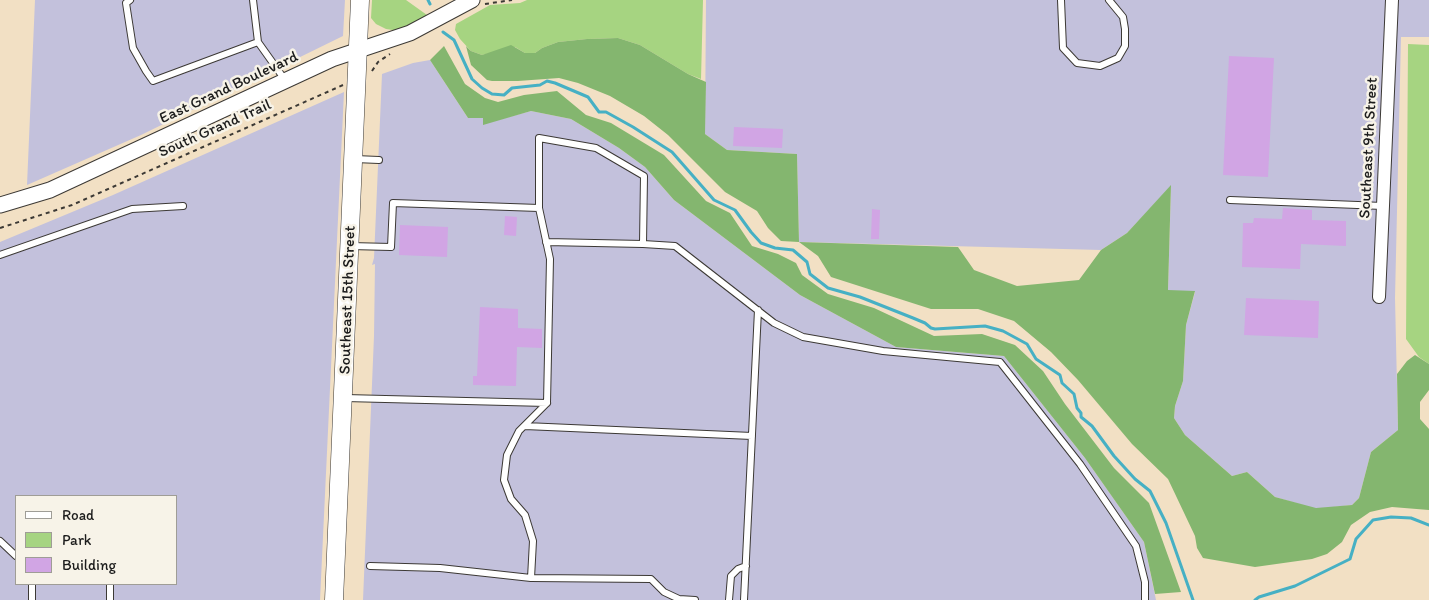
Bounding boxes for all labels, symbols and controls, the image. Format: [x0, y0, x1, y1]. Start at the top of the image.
street label: East Grand Boulevard [157, 47, 301, 129]
street label: Southeast 9th Street [1356, 77, 1382, 219]
street label: South Grand Trail [156, 96, 274, 162]
street label: Southeast 15th Street [336, 225, 360, 375]
legend [15, 495, 178, 585]
text: Road [62, 506, 94, 524]
text: Park [62, 531, 92, 549]
text: Building [62, 556, 116, 574]

